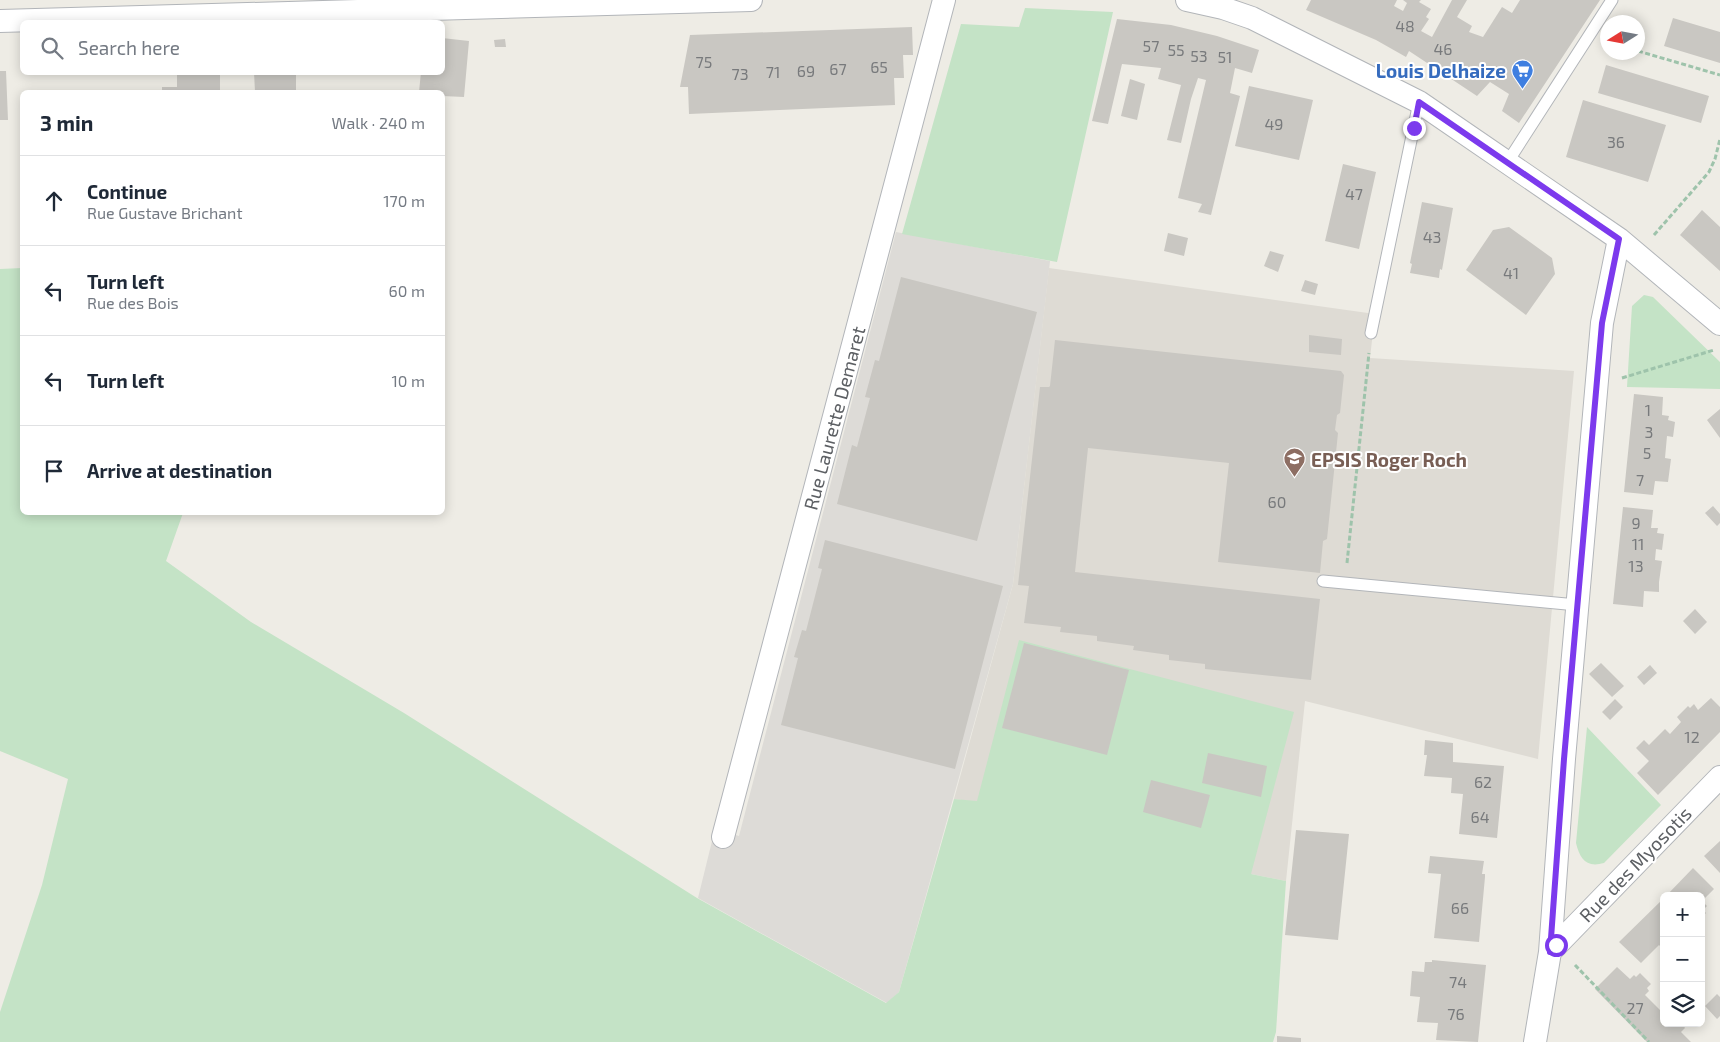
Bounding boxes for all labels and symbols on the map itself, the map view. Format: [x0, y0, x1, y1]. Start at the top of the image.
north arrow [1600, 15, 1645, 60]
house number: 48 [1395, 16, 1415, 35]
house number: 57 [1143, 36, 1159, 55]
house number: 46 [1434, 39, 1453, 58]
house number: 55 [1167, 40, 1185, 59]
house number: 53 [1190, 46, 1208, 65]
house number: 51 [1218, 47, 1232, 66]
house number: 75 [696, 52, 712, 71]
house number: 65 [870, 57, 888, 76]
supermarket icon: Louis Delhaize [1510, 58, 1534, 89]
house number: 67 [829, 59, 847, 78]
place label: Louis Delhaize [1376, 59, 1506, 82]
house number: 69 [797, 61, 815, 80]
house number: 71 [766, 62, 780, 81]
house number: 73 [731, 64, 749, 83]
house number: 49 [1265, 114, 1284, 133]
route end [1403, 117, 1426, 140]
house number: 36 [1607, 132, 1625, 151]
house number: 47 [1345, 184, 1363, 203]
house number: 43 [1423, 227, 1441, 246]
house number: 41 [1503, 263, 1519, 282]
street label: Rue Laurette Demaret [798, 324, 870, 512]
house number: 1 [1645, 400, 1651, 419]
house number: 3 [1645, 422, 1653, 441]
house number: 5 [1643, 443, 1651, 462]
school or university icon: EPSIS Roger Roch [1283, 447, 1307, 478]
place label: EPSIS Roger Roch [1311, 448, 1467, 471]
house number: 7 [1636, 470, 1644, 489]
house number: 60 [1268, 492, 1286, 511]
house number: 9 [1631, 513, 1641, 532]
house number: 11 [1632, 534, 1644, 553]
house number: 13 [1628, 556, 1644, 575]
house number: 12 [1684, 727, 1700, 746]
house number: 62 [1474, 772, 1492, 791]
street label: Rue des Myosotis [1574, 802, 1696, 926]
house number: 64 [1471, 807, 1490, 826]
house number: 66 [1451, 898, 1469, 917]
route start [1545, 934, 1568, 957]
house number: 74 [1449, 972, 1467, 991]
house number: 27 [1626, 998, 1644, 1017]
house number: 76 [1447, 1004, 1465, 1023]

